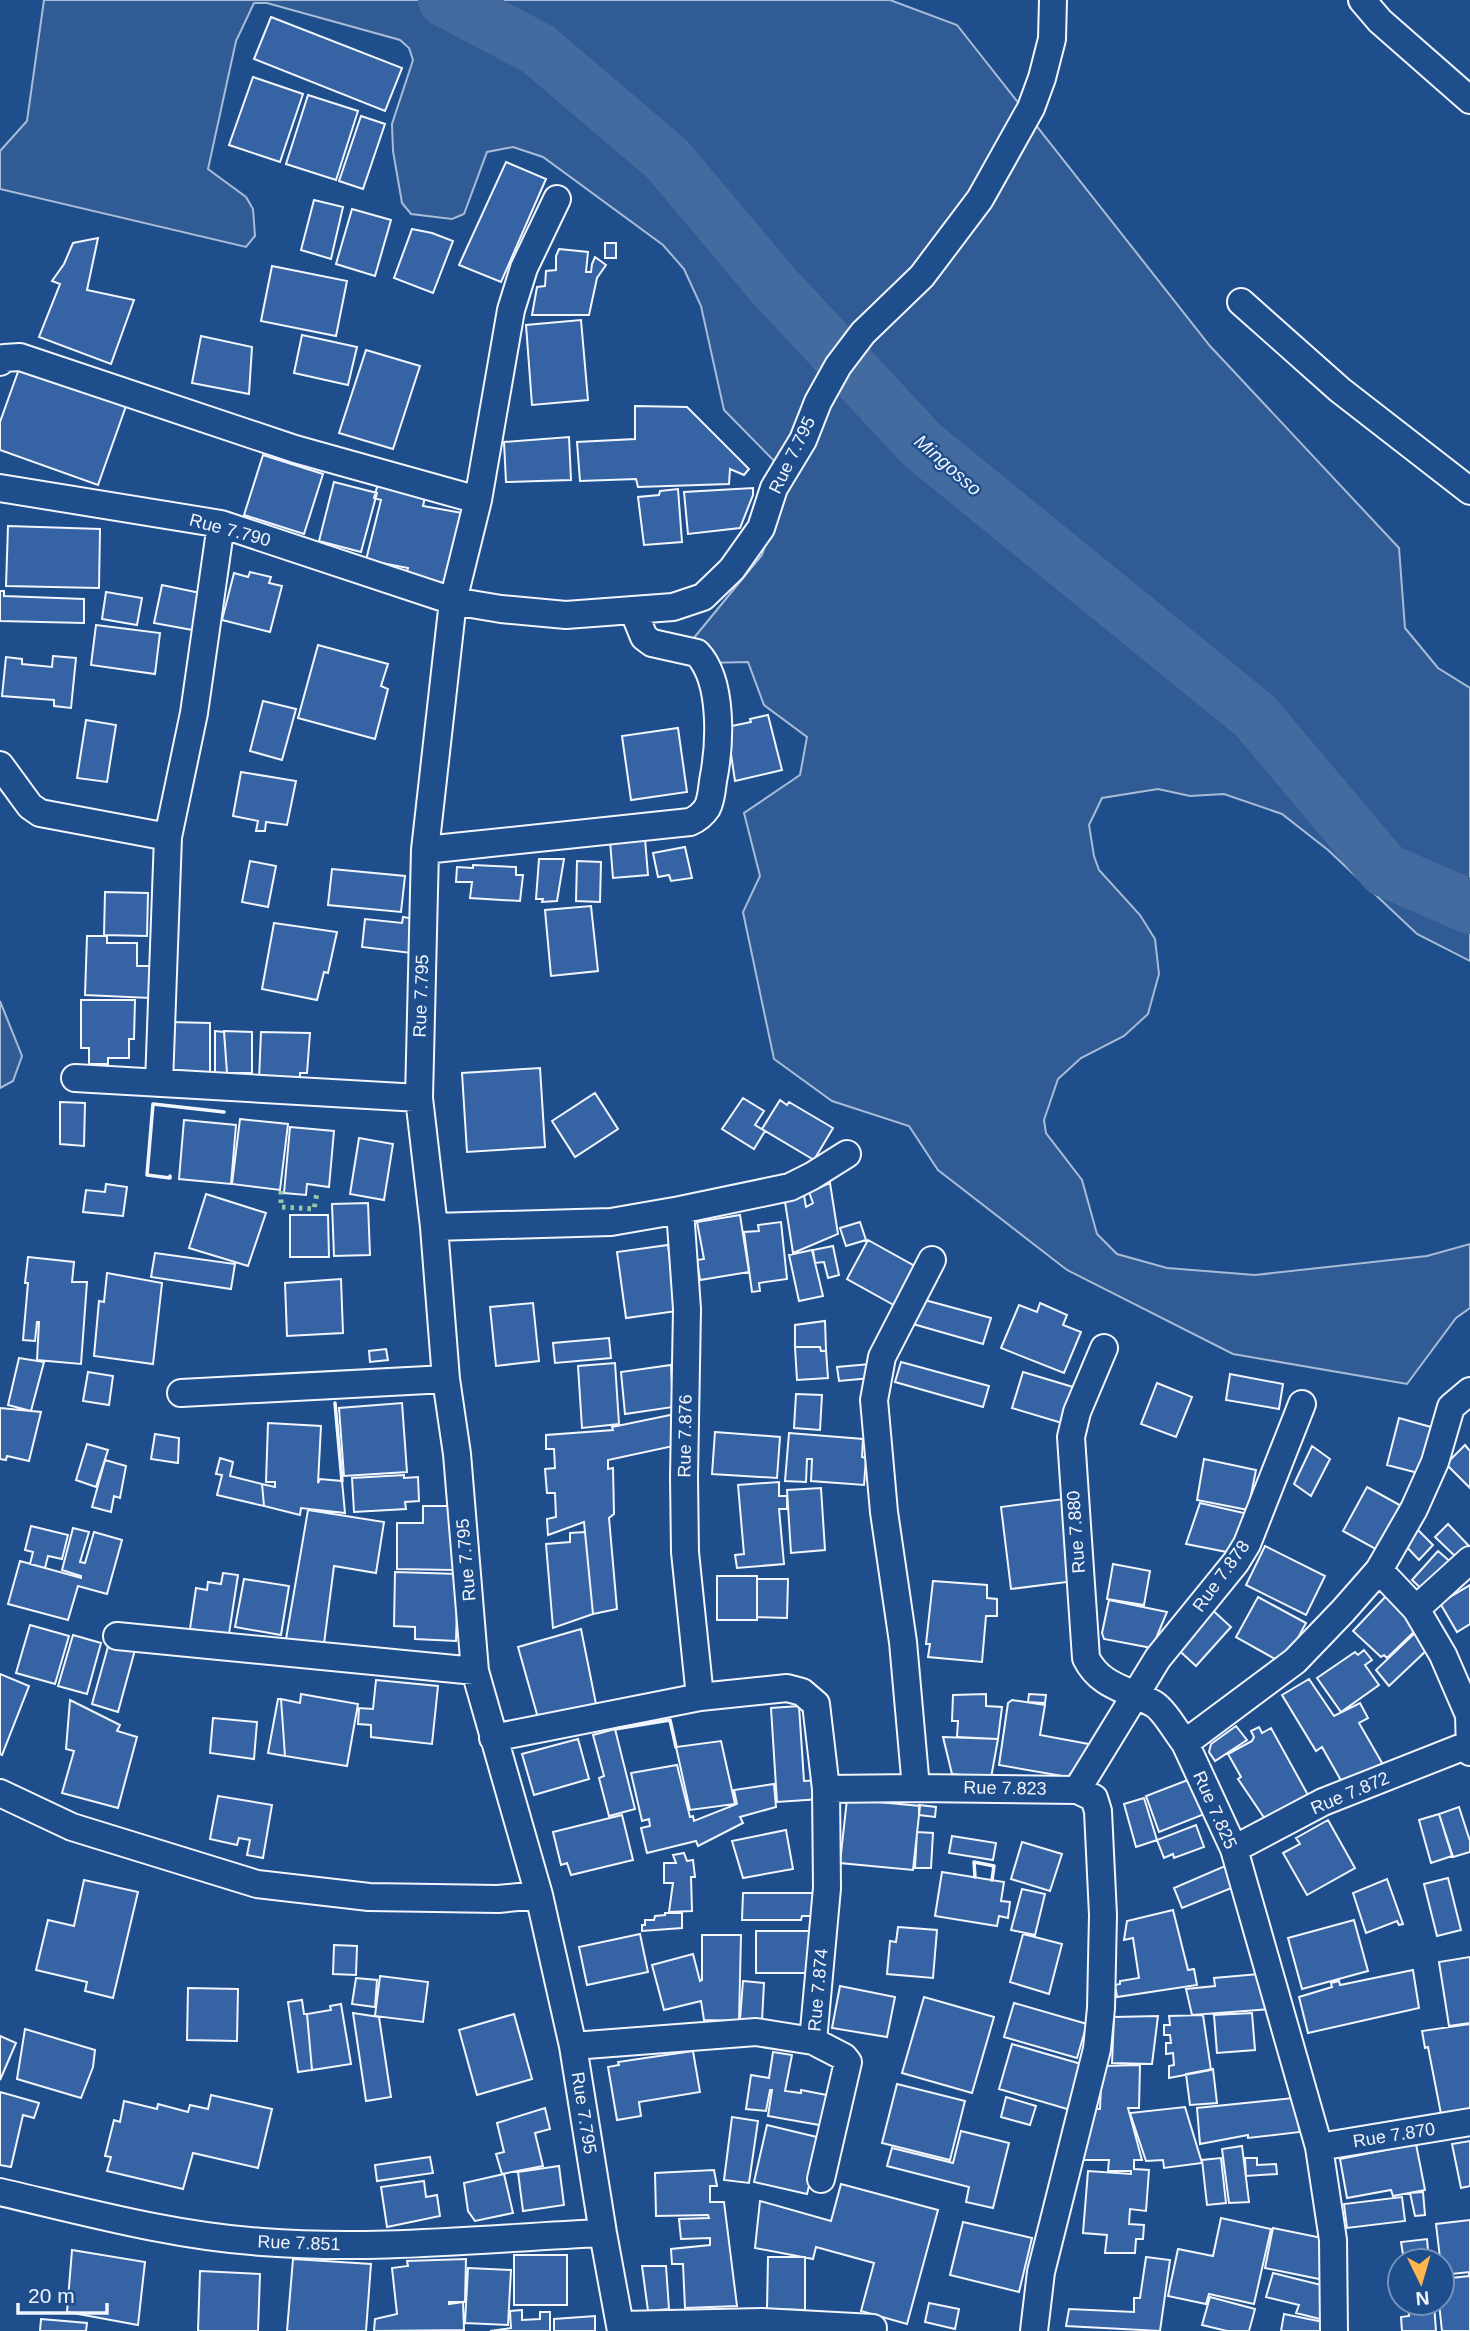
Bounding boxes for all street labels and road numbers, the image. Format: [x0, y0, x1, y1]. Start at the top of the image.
street label: Rue 7.795 [765, 413, 819, 497]
street label: Rue 7.790 [187, 510, 273, 550]
street label: Rue 7.795 [410, 954, 432, 1038]
street label: Rue 7.876 [674, 1394, 696, 1478]
street label: Rue 7.880 [1063, 1490, 1089, 1574]
street label: Rue 7.795 [452, 1518, 480, 1602]
street label: Rue 7.878 [1188, 1537, 1254, 1615]
street label: Rue 7.825 [1189, 1768, 1241, 1852]
street label: Rue 7.872 [1308, 1768, 1392, 1818]
street label: Rue 7.823 [963, 1777, 1047, 1799]
street label: Rue 7.874 [804, 1948, 832, 2032]
street label: Rue 7.795 [568, 2070, 600, 2156]
street label: Rue 7.870 [1351, 2119, 1437, 2151]
street label: Rue 7.851 [257, 2232, 341, 2254]

